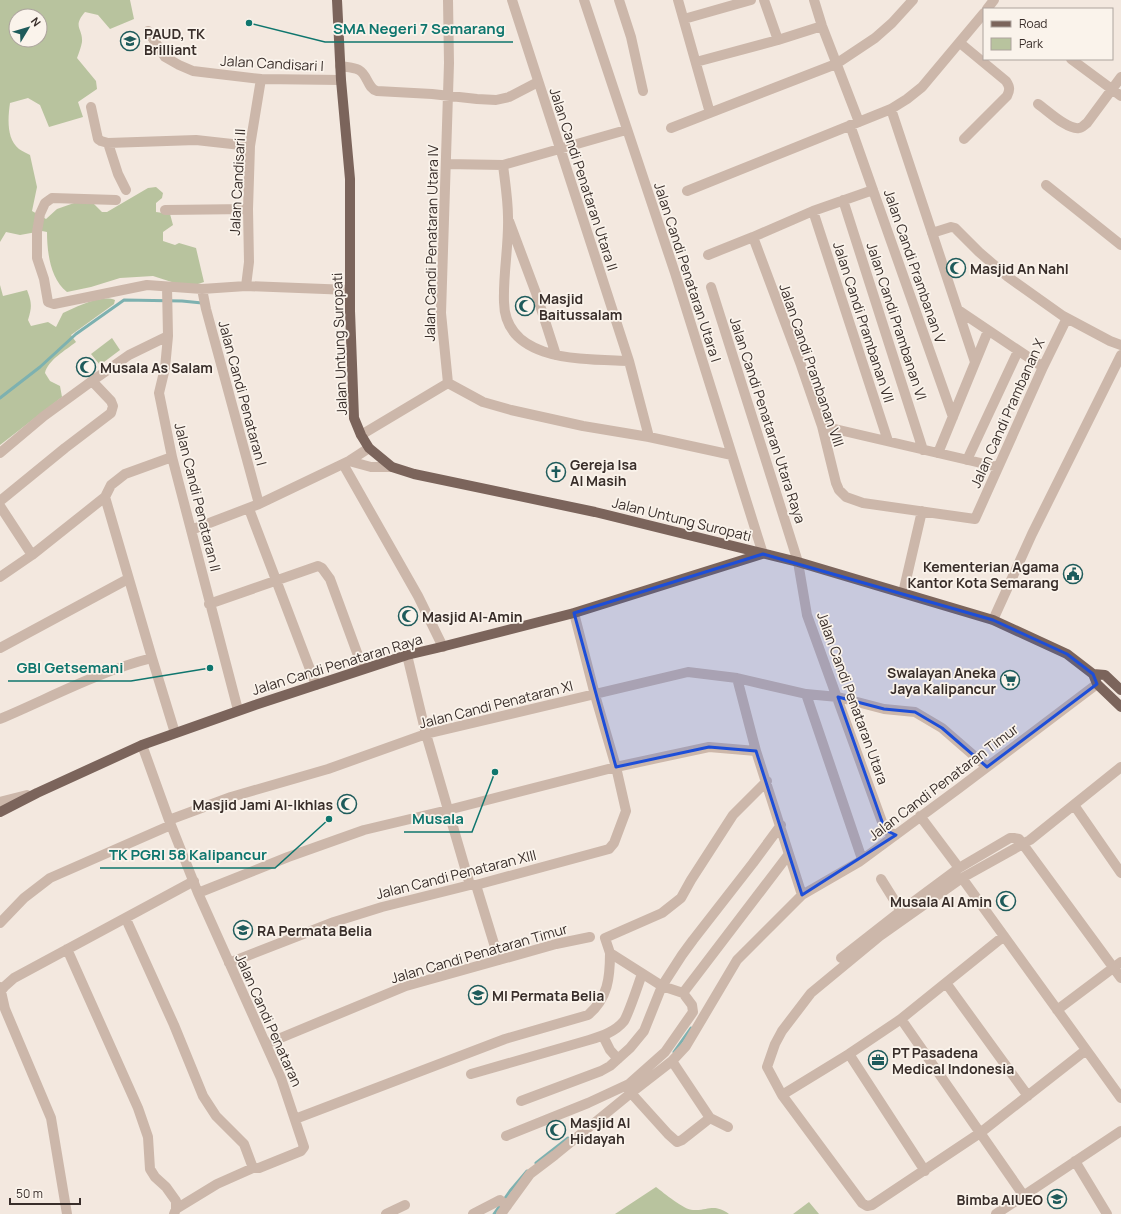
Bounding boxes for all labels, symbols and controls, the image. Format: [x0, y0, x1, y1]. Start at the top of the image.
north arrow [8, 8, 48, 48]
legend [983, 8, 1113, 60]
text: N [28, 14, 45, 29]
callout: SMA Negeri 7 Semarang [325, 15, 513, 42]
text: Road [1019, 15, 1047, 32]
text: SMA Negeri 7 Semarang [333, 18, 505, 39]
place label: PAUD, TK Brilliant [144, 24, 206, 59]
school or university icon: PAUD, TK Brilliant [119, 30, 141, 52]
text: Park [1019, 35, 1044, 52]
street label: Jalan Candisari I [220, 51, 324, 75]
street label: Jalan Candi Penataran Utara II [545, 85, 623, 273]
street label: Jalan Candisari II [225, 128, 249, 236]
street label: Jalan Candi Penataran Utara IV [420, 144, 442, 341]
street label: Jalan Candi Penataran Utara I [650, 180, 726, 364]
street label: Jalan Candi Prambanan V [880, 187, 950, 346]
street label: Jalan Candi Prambanan VII [829, 239, 899, 405]
street label: Jalan Candi Prambanan VI [863, 240, 931, 402]
mosque icon: Masjid An Nahl [945, 257, 967, 279]
place label: Masjid An Nahl [970, 259, 1069, 278]
street label: Jalan Untung Suropati [327, 272, 351, 416]
street label: Jalan Candi Prambanan VIII [775, 281, 849, 449]
place label: Masjid Baitussalam [539, 289, 622, 324]
mosque icon: Masjid Baitussalam [514, 295, 536, 317]
street label: Jalan Candi Penataran Utara Raya [726, 314, 810, 526]
street label: Jalan Candi Penataran I [214, 318, 272, 468]
street label: Jalan Candi Prambanan X [965, 335, 1049, 491]
mosque icon: Musala As Salam [75, 356, 97, 378]
place label: Musala As Salam [100, 358, 213, 377]
street label: Jalan Candi Penataran II [170, 421, 226, 573]
place label: Gereja Isa Al Masih [570, 455, 637, 490]
church icon: Gereja Isa Al Masih [545, 461, 567, 483]
street label: Jalan Untung Suropati [610, 492, 754, 546]
place label: Kementerian Agama Kantor Kota Semarang [907, 557, 1059, 592]
public building icon: Kementerian Agama Kantor Kota Semarang [1062, 563, 1084, 585]
mosque icon: Masjid Al-Amin [397, 605, 419, 627]
place label: Masjid Al-Amin [422, 607, 523, 626]
street label: Jalan Candi Penataran Utara [813, 609, 893, 787]
street label: Jalan Candi Penataran Raya [249, 629, 425, 699]
callout: GBI Getsemani [8, 654, 131, 681]
text: GBI Getsemani [17, 657, 123, 678]
place label: Swalayan Aneka Jaya Kalipancur [887, 663, 996, 698]
supermarket icon: Swalayan Aneka Jaya Kalipancur [999, 669, 1021, 691]
street label: Jalan Candi Penataran XI [417, 676, 575, 732]
street label: Jalan Candi Penataran Timur [864, 719, 1022, 845]
mosque icon: Masjid Jami Al-Ikhlas [336, 793, 358, 815]
place label: Masjid Jami Al-Ikhlas [193, 795, 333, 814]
callout: Musala [404, 805, 472, 832]
text: Musala [412, 808, 464, 829]
callout: TK PGRI 58 Kalipancur [100, 841, 275, 868]
text: TK PGRI 58 Kalipancur [109, 844, 267, 865]
street label: Jalan Candi Penataran XIII [374, 845, 538, 903]
mosque icon: Musala Al Amin [995, 890, 1017, 912]
place label: Musala Al Amin [890, 892, 992, 911]
school or university icon: RA Permata Belia [232, 919, 254, 941]
street label: Jalan Candi Penataran Timur [388, 919, 570, 987]
place label: RA Permata Belia [257, 921, 372, 940]
street label: Jalan Candi Penataran [231, 951, 307, 1089]
school or university icon: MI Permata Belia [467, 984, 489, 1006]
place label: MI Permata Belia [492, 986, 604, 1005]
place label: PT Pasadena Medical Indonesia [892, 1043, 1014, 1078]
office icon: PT Pasadena Medical Indonesia [867, 1049, 889, 1071]
place label: Masjid Al Hidayah [570, 1113, 630, 1148]
mosque icon: Masjid Al Hidayah [545, 1119, 567, 1141]
scale bar [10, 1180, 80, 1206]
text: 50 m [16, 1185, 43, 1202]
school or university icon: Bimba AIUEO [1046, 1188, 1068, 1210]
place label: Bimba AIUEO [957, 1190, 1043, 1209]

